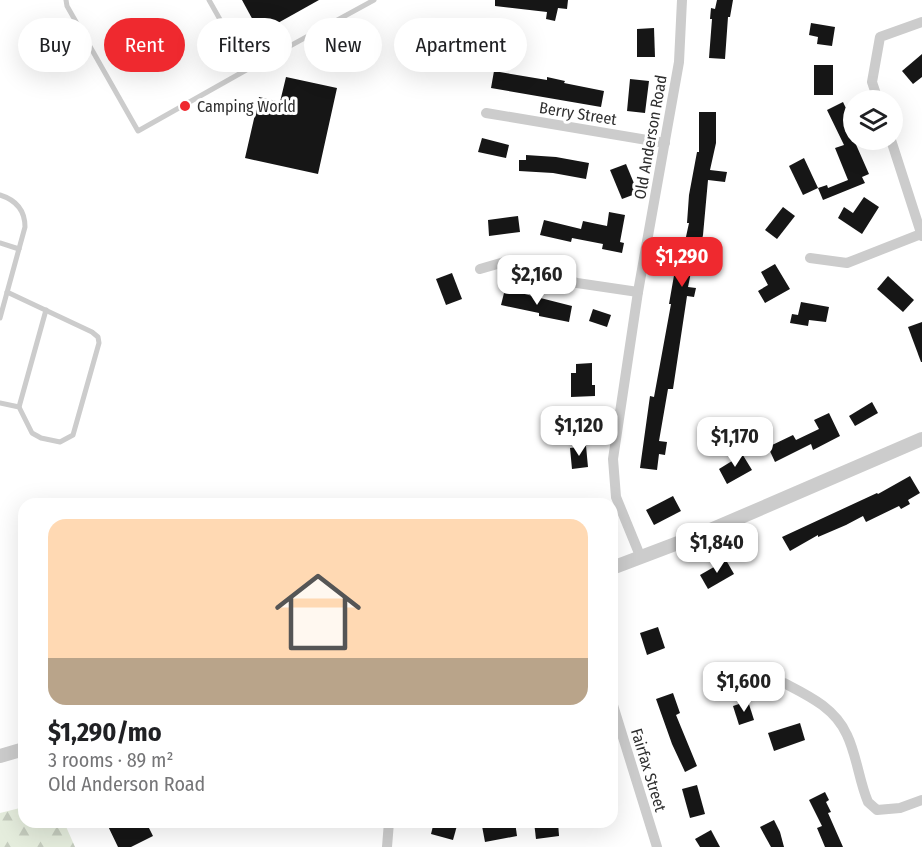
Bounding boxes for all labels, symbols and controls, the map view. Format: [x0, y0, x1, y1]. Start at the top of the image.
chip: Buy [18, 18, 92, 72]
chip: Rent [104, 18, 185, 72]
chip: Filters [197, 18, 292, 72]
chip: New [304, 18, 382, 72]
chip: Apartment [394, 18, 527, 72]
street label: Old Anderson Road [630, 73, 671, 201]
map controls [843, 90, 903, 150]
button: layers [843, 90, 903, 150]
place label: Camping World [197, 97, 296, 116]
street label: Berry Street [538, 98, 619, 129]
marker: Camping World [178, 99, 192, 113]
pin: $1,290 [633, 237, 731, 288]
text: $1,290 [656, 244, 708, 268]
pin: $2,160 [488, 255, 586, 306]
text: $2,160 [511, 262, 563, 286]
pin: $1,120 [530, 406, 628, 457]
text: $1,120 [555, 413, 603, 437]
pin: $1,170 [686, 417, 784, 468]
text: $1,170 [711, 424, 759, 448]
pin: $1,840 [668, 523, 766, 574]
text: $1,840 [690, 530, 744, 554]
icon: home [264, 558, 372, 666]
pin: $1,600 [695, 662, 793, 713]
text: $1,600 [717, 669, 771, 693]
text: $1,290/mo [48, 717, 162, 748]
street label: Fairfax Street [627, 726, 670, 815]
text: 3 rooms · 89 m² [48, 748, 173, 772]
text: Old Anderson Road [48, 772, 205, 796]

